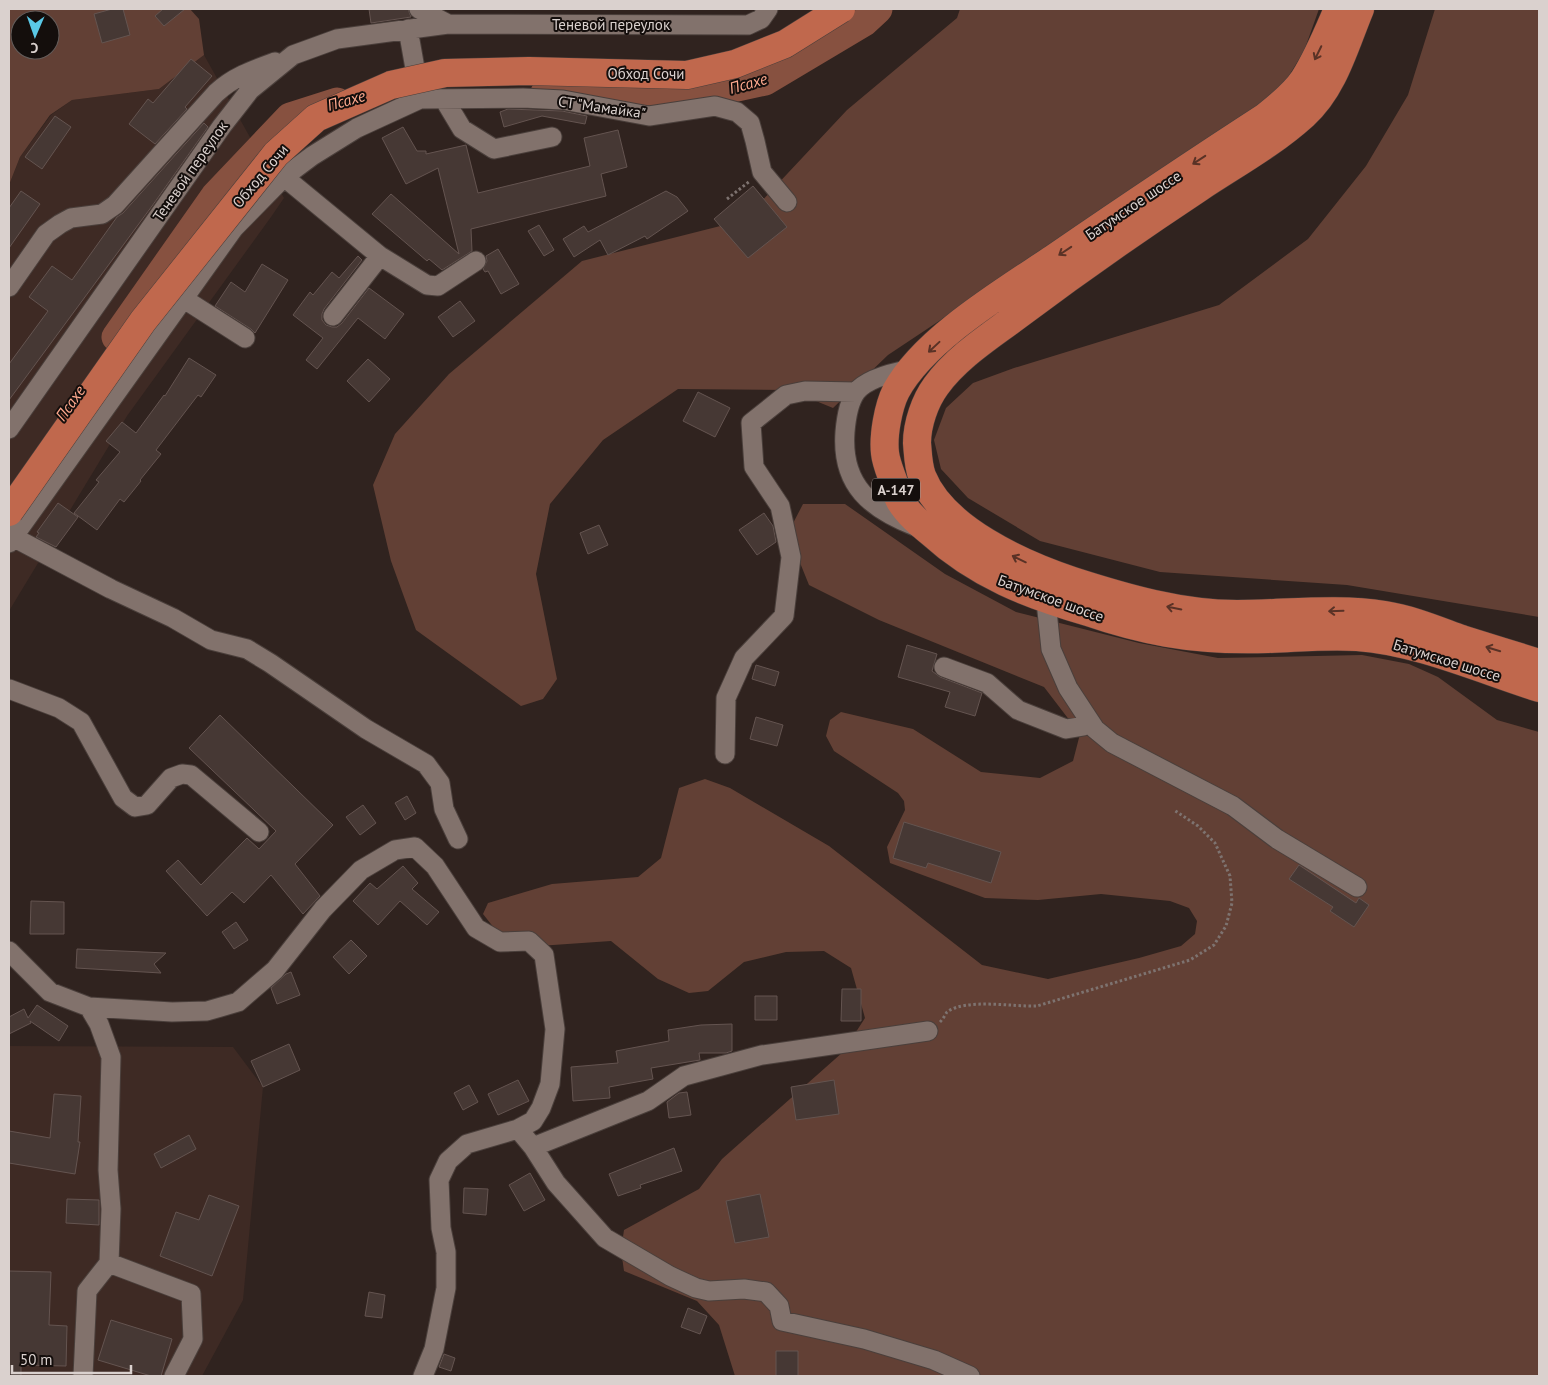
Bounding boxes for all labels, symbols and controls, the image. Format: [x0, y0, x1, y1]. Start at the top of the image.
north arrow [10, 10, 60, 60]
street label: Теневой переулок [552, 15, 671, 34]
text: С [30, 39, 39, 57]
one-way arrow [1313, 45, 1322, 60]
street label: Обход Сочи [607, 64, 685, 83]
water label: Псахе [727, 68, 770, 98]
water label: Псахе [325, 85, 368, 115]
street label: СТ "Мамайка" [557, 91, 647, 123]
street label: Теневой переулок [148, 116, 232, 225]
street label: Обход Сочи [228, 140, 292, 212]
one-way arrow [1193, 155, 1207, 165]
street label: Батумское шоссе [1082, 166, 1184, 244]
one-way arrow [1058, 246, 1072, 256]
one-way arrow [927, 341, 940, 353]
water label: Псахе [51, 381, 90, 425]
road number: А-147 [872, 478, 920, 502]
one-way arrow [1012, 554, 1027, 563]
street label: Батумское шоссе [995, 570, 1107, 626]
one-way arrow [1166, 603, 1182, 612]
one-way arrow [1328, 606, 1344, 616]
street label: Батумское шоссе [1391, 635, 1503, 685]
one-way arrow [1485, 643, 1501, 653]
scale bar [12, 1342, 131, 1374]
text: 50 m [20, 1350, 53, 1369]

